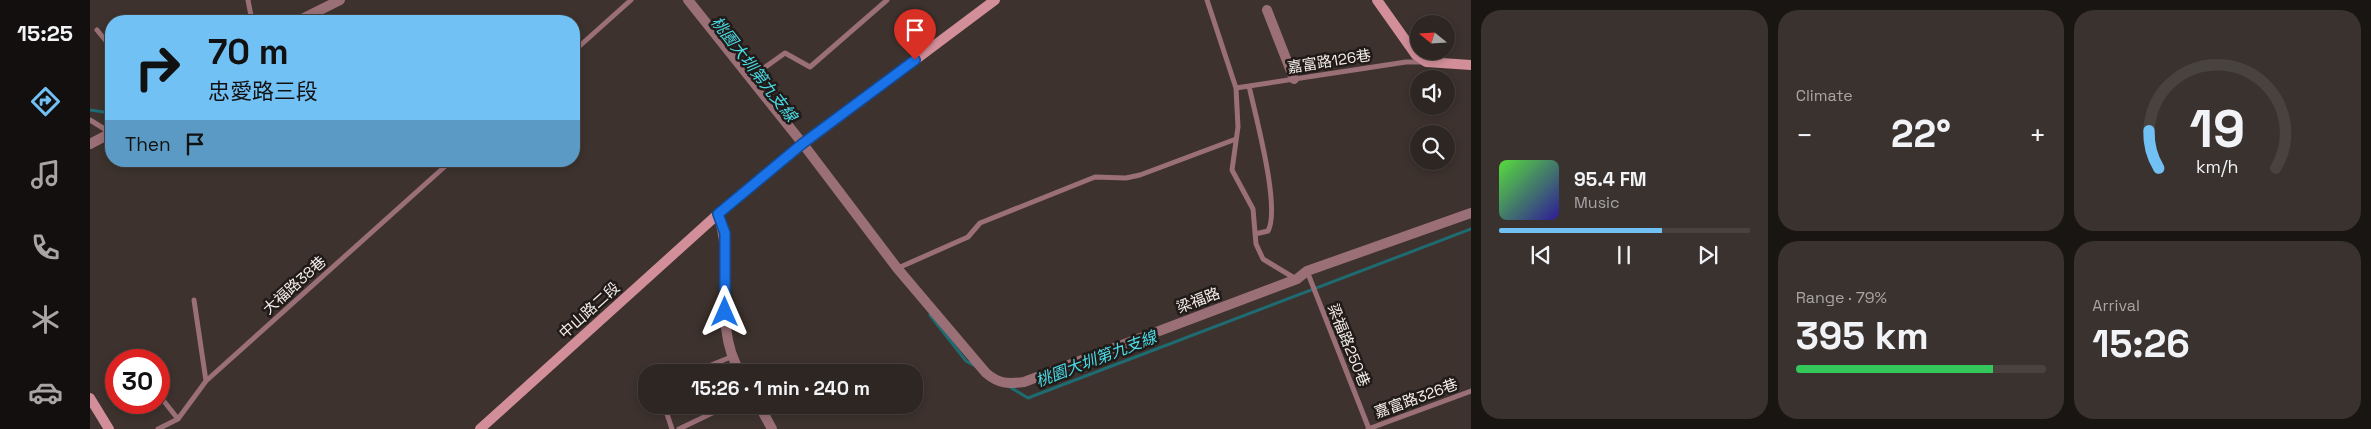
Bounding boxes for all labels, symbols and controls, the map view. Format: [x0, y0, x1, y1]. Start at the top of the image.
pin [894, 9, 936, 60]
water label: 桃園大圳第九支線 [706, 12, 803, 127]
north arrow [1410, 15, 1455, 60]
map controls [1410, 15, 1455, 170]
icon: arrive [901, 16, 929, 44]
text: 15:25 [17, 19, 73, 47]
text: 70 m [208, 30, 289, 74]
icon: right [125, 35, 190, 100]
street label: 嘉富路126巷 [1286, 45, 1372, 77]
button: sound [1410, 70, 1455, 115]
text: 忠愛路三段 [208, 77, 318, 105]
icon: directions [28, 84, 63, 119]
text: Climate [1796, 85, 1853, 106]
text: 19 [2190, 96, 2245, 162]
text: 22° [1891, 110, 1951, 158]
text: − [1796, 117, 1813, 153]
text: + [2029, 117, 2046, 153]
button: search [1410, 125, 1455, 170]
icon: arrive [181, 130, 209, 158]
text: Then [125, 132, 171, 157]
text: km/h [2196, 155, 2239, 178]
icon: music [28, 157, 63, 192]
text: 95.4 FM [1574, 167, 1647, 192]
text: Music [1574, 192, 1620, 213]
icon: phone [28, 230, 63, 265]
icon: previous [1527, 241, 1555, 269]
icon: pause [1610, 241, 1638, 269]
icon: next [1694, 241, 1722, 269]
street label: 大福路38巷 [259, 252, 329, 318]
street label: 中山路二段 [555, 278, 623, 342]
street label: 梁福路 [1174, 283, 1222, 317]
position arrow [698, 285, 750, 337]
text: Range · 79% [1796, 287, 1887, 308]
text: Arrival [2092, 295, 2140, 316]
street label: 梁福路250巷 [1324, 301, 1374, 389]
icon: climate [28, 302, 63, 337]
text: 395 km [1796, 312, 1929, 360]
text: 15:26 [2092, 320, 2190, 368]
water label: 桃園大圳第九支線 [1032, 326, 1161, 392]
speed limit sign: 30 [105, 349, 170, 414]
street label: 嘉富路326巷 [1372, 374, 1460, 422]
icon: car [28, 375, 63, 410]
text: 15:26 · 1 min · 240 m [691, 376, 870, 401]

